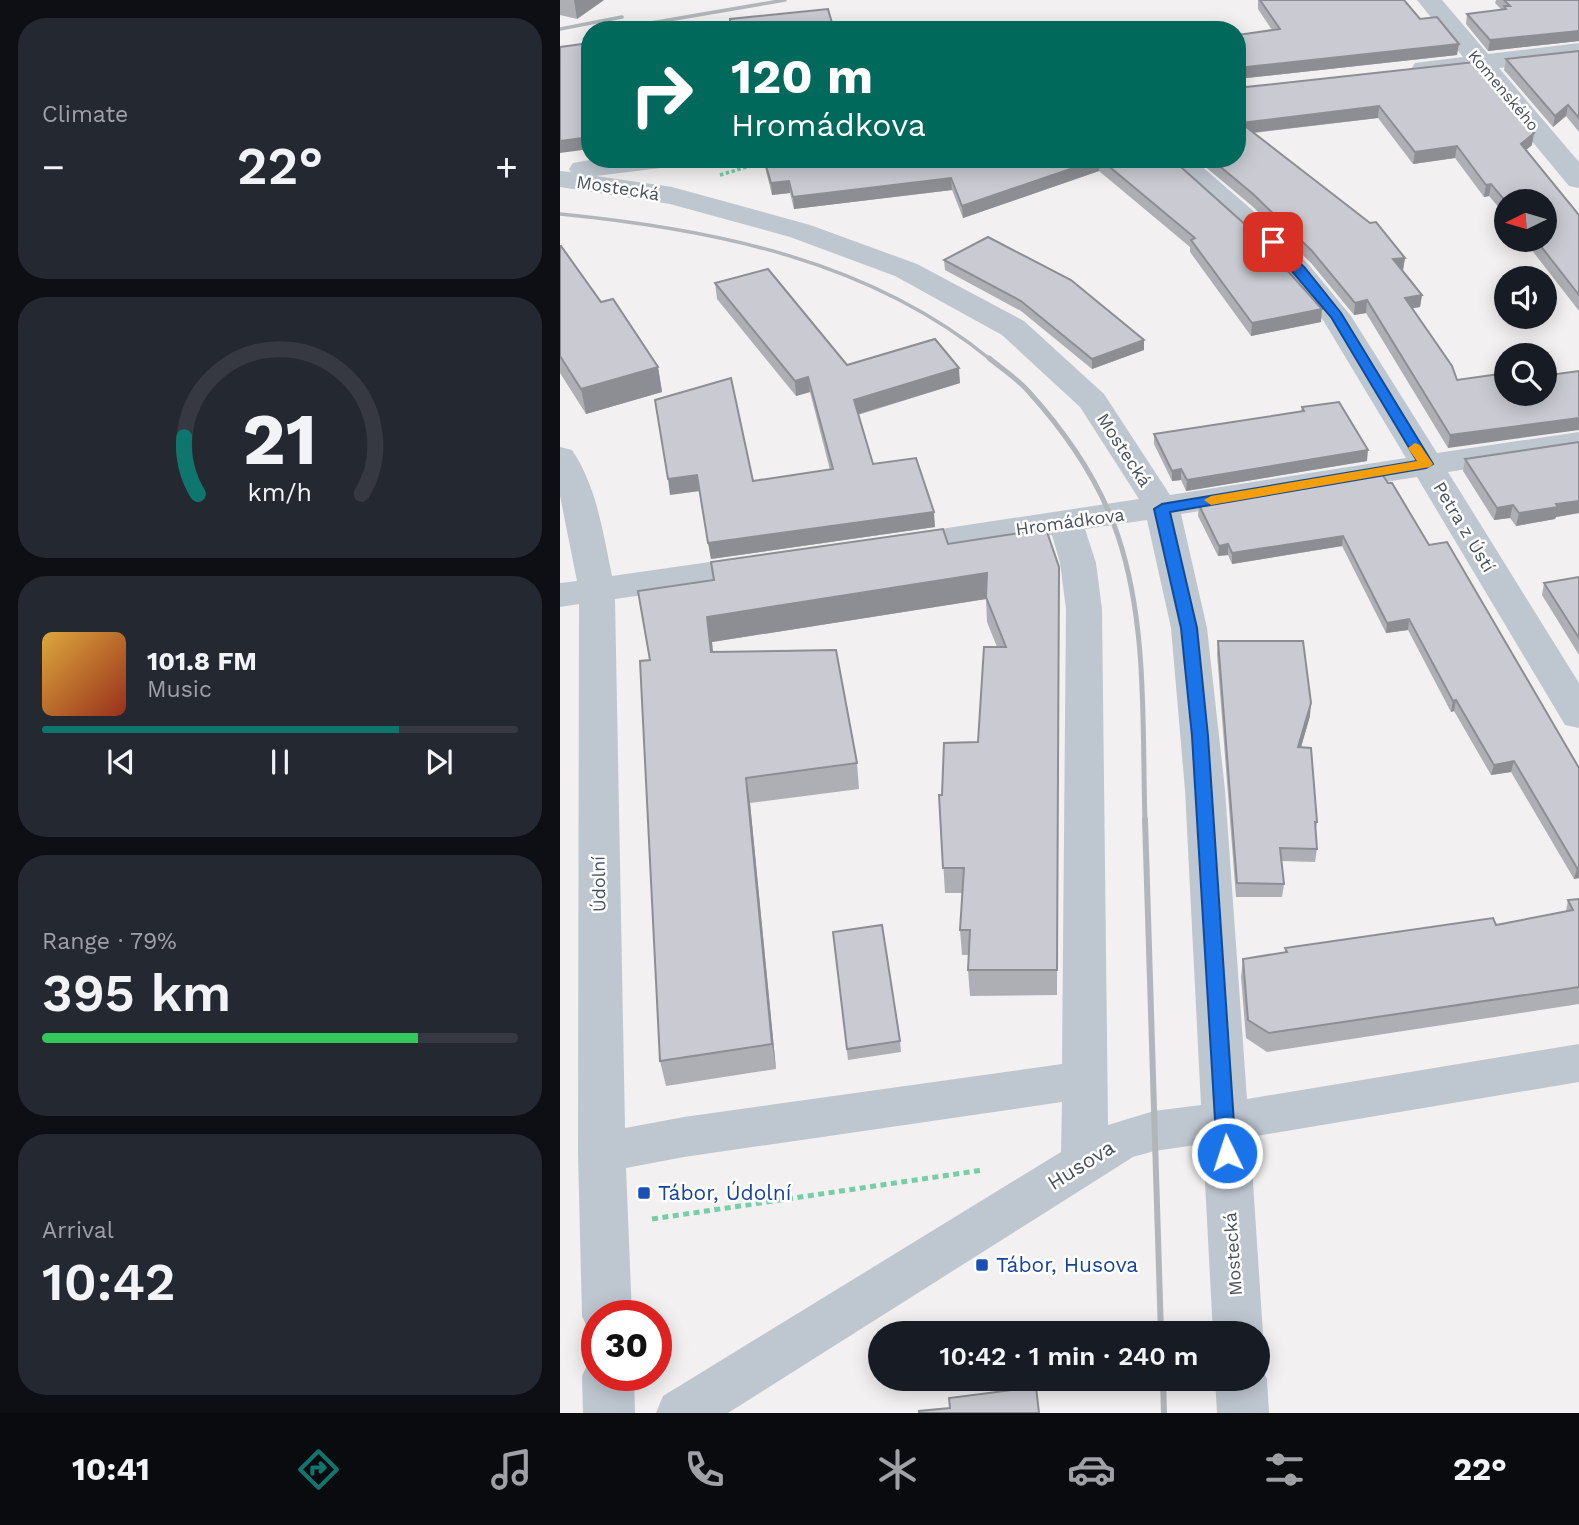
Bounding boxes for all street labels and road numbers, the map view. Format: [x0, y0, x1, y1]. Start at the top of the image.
street label: Komenského [1464, 46, 1543, 135]
street label: Mostecká [575, 171, 661, 204]
street label: Mostecká [1093, 409, 1156, 491]
street label: Petra z Ústí [1429, 478, 1500, 576]
street label: Hromádkova [1014, 503, 1126, 540]
street label: Údolní [588, 856, 609, 912]
street label: Husova [1043, 1134, 1119, 1195]
street label: Mostecká [1219, 1212, 1246, 1297]

